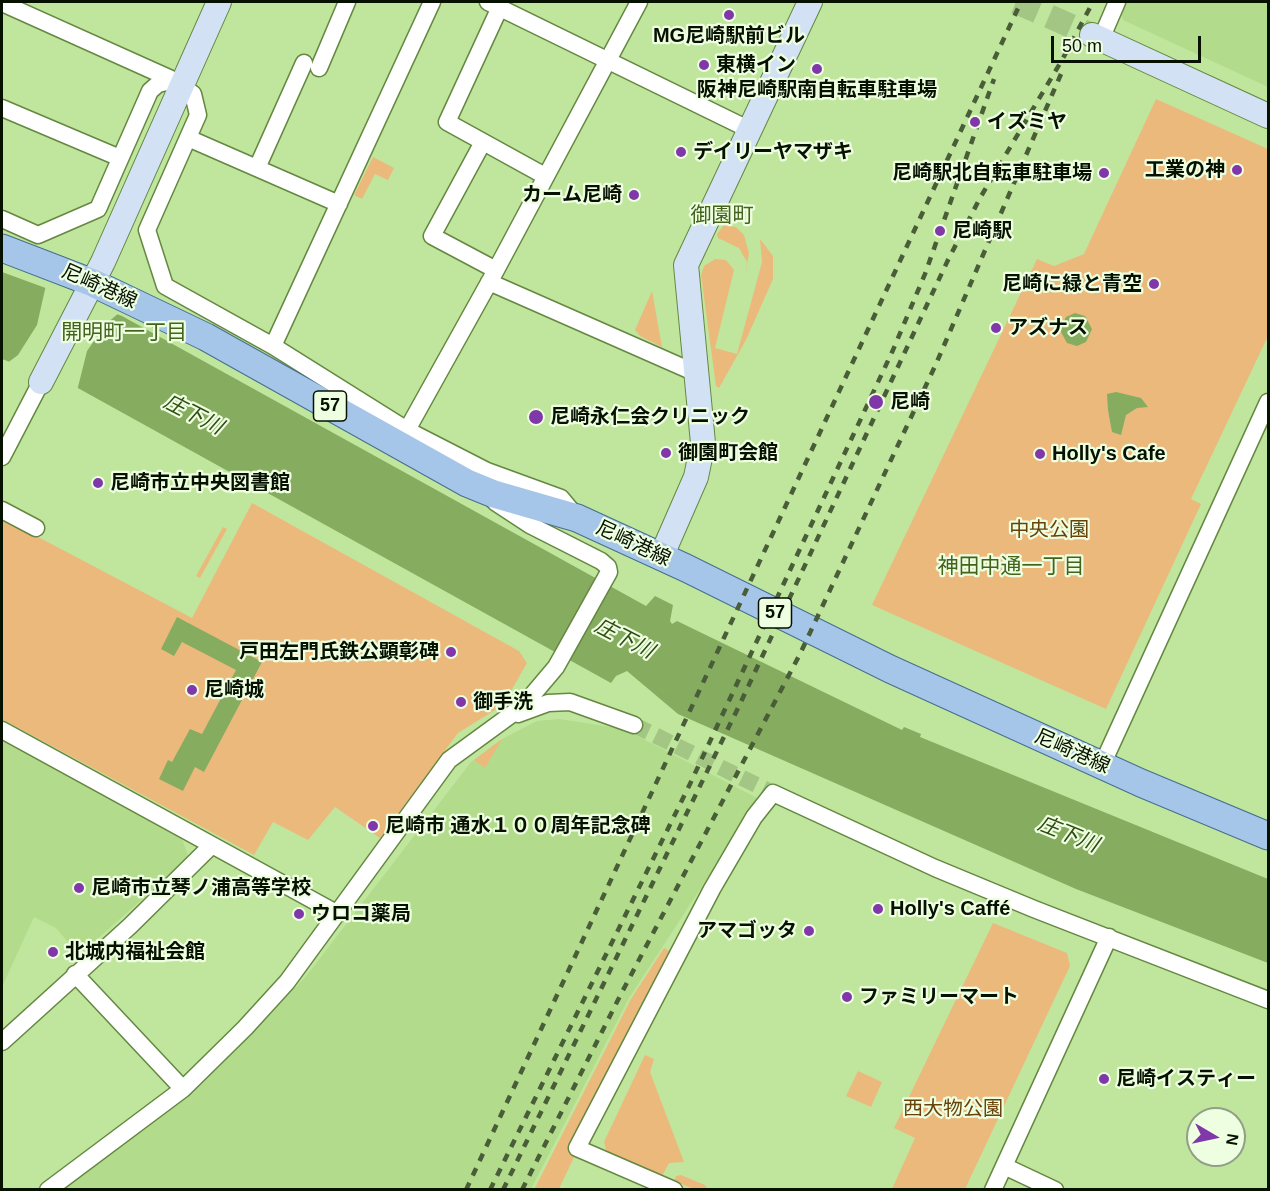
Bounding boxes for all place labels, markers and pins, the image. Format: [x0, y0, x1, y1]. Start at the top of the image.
marker: MG尼崎駅前ビル [722, 8, 736, 22]
place label: MG尼崎駅前ビル [653, 24, 805, 48]
place label: 東横イン [716, 53, 796, 77]
marker: 東横イン [697, 58, 711, 72]
marker: 阪神尼崎駅南自転車駐車場 [810, 62, 824, 76]
place label: 阪神尼崎駅南自転車駐車場 [697, 78, 937, 102]
place label: イズミヤ [987, 110, 1067, 134]
marker: イズミヤ [968, 115, 982, 129]
place label: デイリーヤマザキ [693, 140, 853, 164]
marker: デイリーヤマザキ [674, 145, 688, 159]
place label: 工業の神 [1145, 158, 1225, 182]
place label: 尼崎駅北自転車駐車場 [892, 161, 1092, 185]
marker: 工業の神 [1230, 163, 1244, 177]
marker: 尼崎駅北自転車駐車場 [1097, 166, 1111, 180]
place label: カーム尼崎 [522, 183, 622, 207]
marker: カーム尼崎 [627, 188, 641, 202]
place label: 尼崎駅 [952, 219, 1012, 243]
marker: 尼崎駅 [933, 224, 947, 238]
place label: 尼崎に緑と青空 [1002, 272, 1142, 296]
marker: 尼崎に緑と青空 [1147, 277, 1161, 291]
place label: アズナス [1008, 316, 1088, 340]
marker: アズナス [989, 321, 1003, 335]
place label: 尼崎 [890, 390, 930, 414]
marker: 尼崎 [867, 393, 885, 411]
place label: 尼崎永仁会クリニック [550, 405, 750, 429]
marker: 尼崎永仁会クリニック [527, 408, 545, 426]
place label: 御園町会館 [678, 441, 778, 465]
place label: Holly's Cafe [1052, 442, 1166, 466]
marker: 御園町会館 [659, 446, 673, 460]
marker: Holly's Cafe [1033, 447, 1047, 461]
place label: 尼崎市立中央図書館 [110, 471, 290, 495]
marker: 尼崎市立中央図書館 [91, 476, 105, 490]
place label: 戸田左門氏鉄公顕彰碑 [239, 640, 439, 664]
marker: 戸田左門氏鉄公顕彰碑 [444, 645, 458, 659]
place label: 尼崎城 [204, 678, 264, 702]
marker: 尼崎城 [185, 683, 199, 697]
place label: 御手洗 [473, 690, 533, 714]
marker: 御手洗 [454, 695, 468, 709]
place label: 尼崎市 通水１００周年記念碑 [385, 814, 651, 838]
marker: 尼崎市 通水１００周年記念碑 [366, 819, 380, 833]
place label: 尼崎市立琴ノ浦高等学校 [91, 876, 311, 900]
marker: 尼崎市立琴ノ浦高等学校 [72, 881, 86, 895]
place label: Holly's Caffé [890, 897, 1010, 921]
place label: ウロコ薬局 [311, 902, 411, 926]
marker: Holly's Caffé [871, 902, 885, 916]
marker: ウロコ薬局 [292, 907, 306, 921]
place label: アマゴッタ [697, 919, 797, 943]
marker: アマゴッタ [802, 924, 816, 938]
place label: 北城内福祉会館 [65, 940, 205, 964]
marker: 北城内福祉会館 [46, 945, 60, 959]
place label: ファミリーマート [859, 985, 1019, 1009]
marker: ファミリーマート [840, 990, 854, 1004]
place label: 尼崎イスティー [1116, 1067, 1256, 1091]
marker: 尼崎イスティー [1097, 1072, 1111, 1086]

